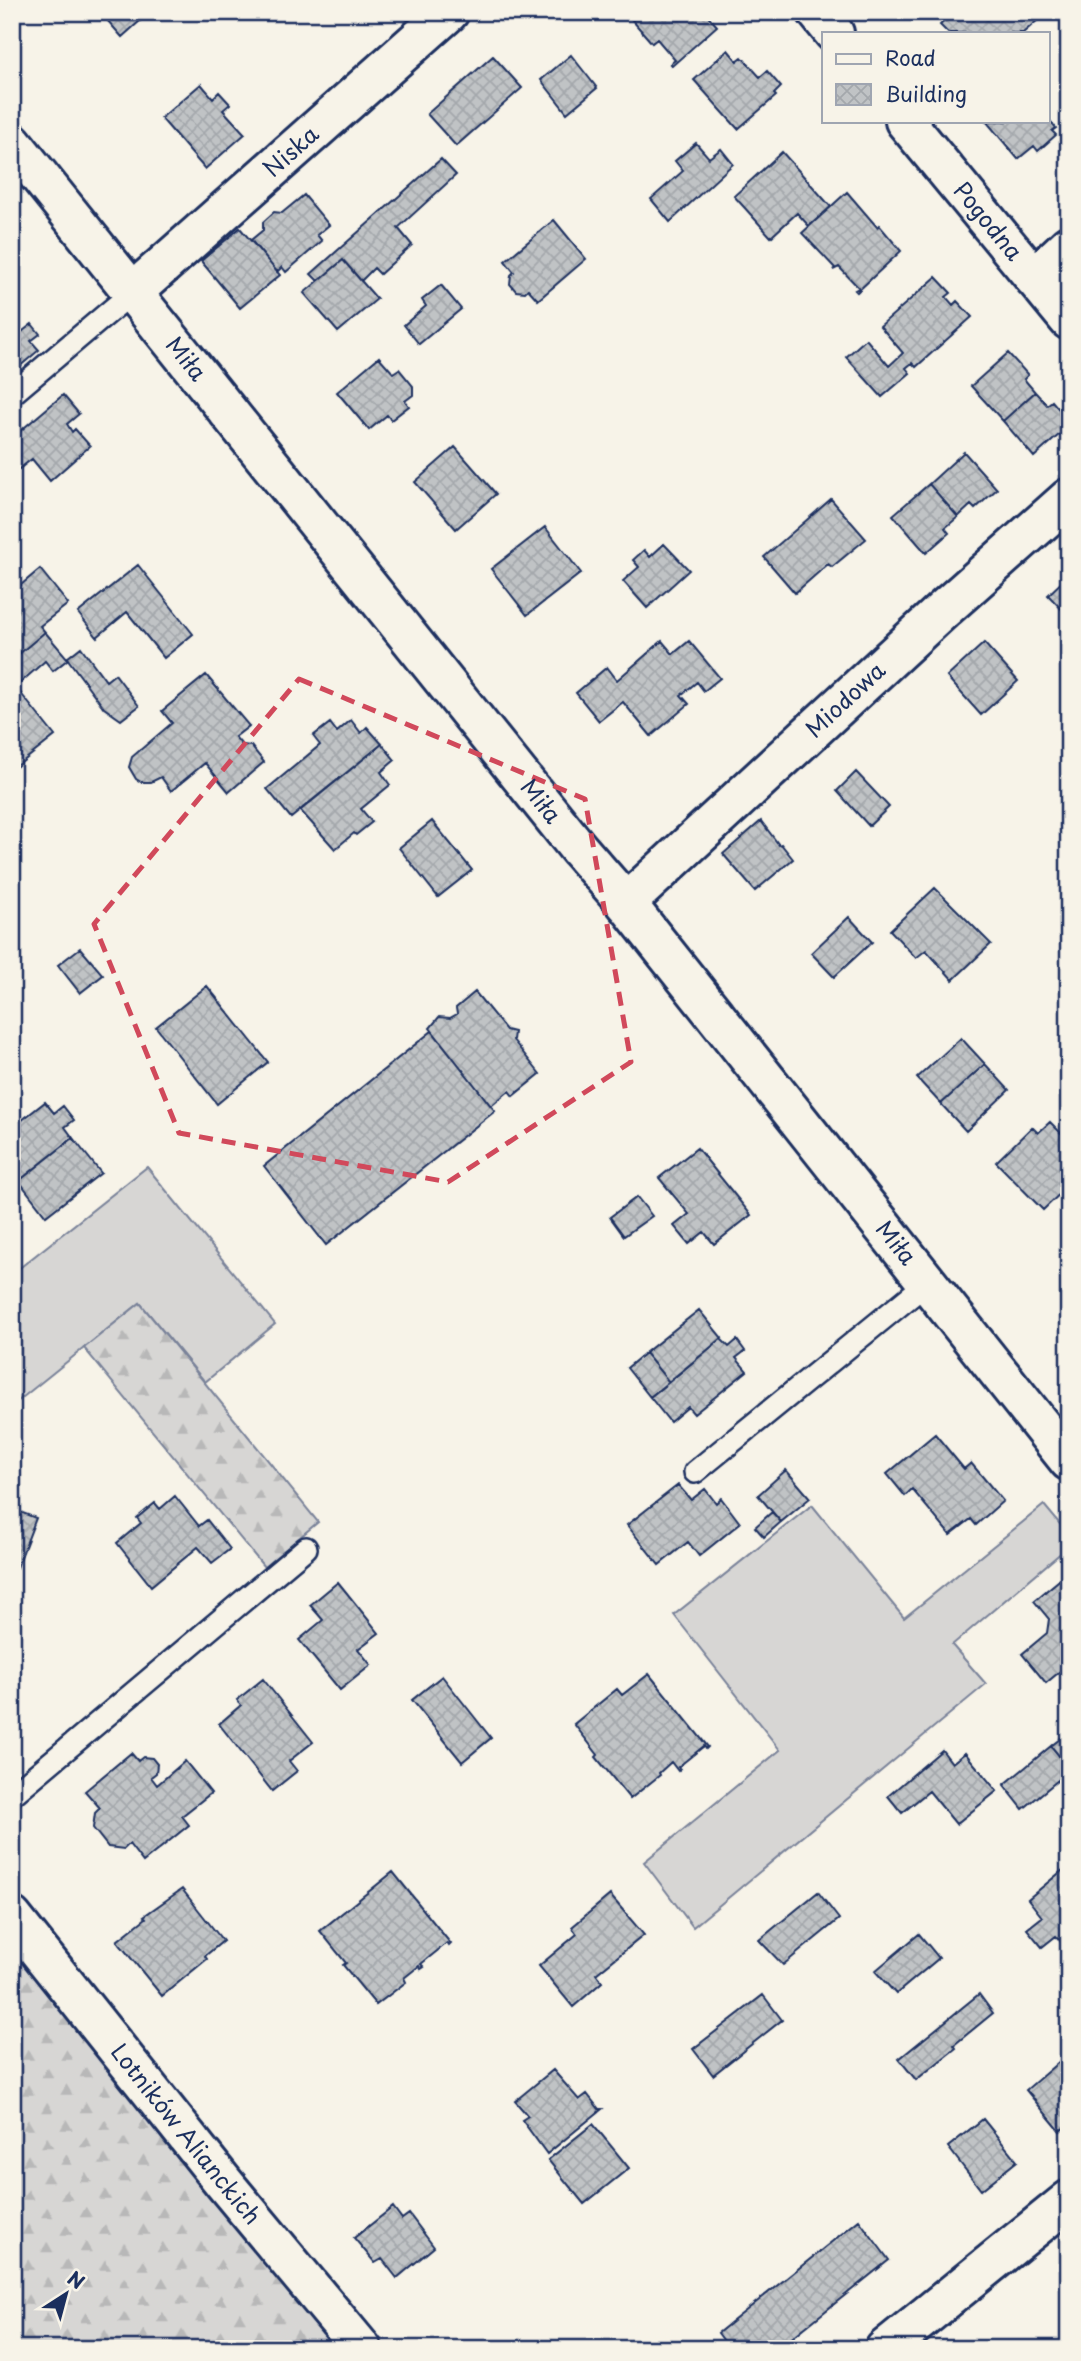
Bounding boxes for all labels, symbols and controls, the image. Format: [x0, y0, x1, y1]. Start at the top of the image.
legend [822, 32, 1050, 122]
text: Road [885, 41, 936, 73]
text: Building [885, 77, 967, 109]
street label: Niska [255, 116, 326, 185]
street label: Pogodna [946, 173, 1032, 268]
street label: Miła [158, 328, 216, 388]
street label: Miodowa [797, 652, 893, 745]
street label: Miła [513, 770, 571, 831]
street label: Miła [868, 1212, 926, 1272]
street label: Lotników Alianckich [103, 2035, 270, 2231]
north arrow [32, 2260, 102, 2330]
text: N [62, 2264, 91, 2295]

